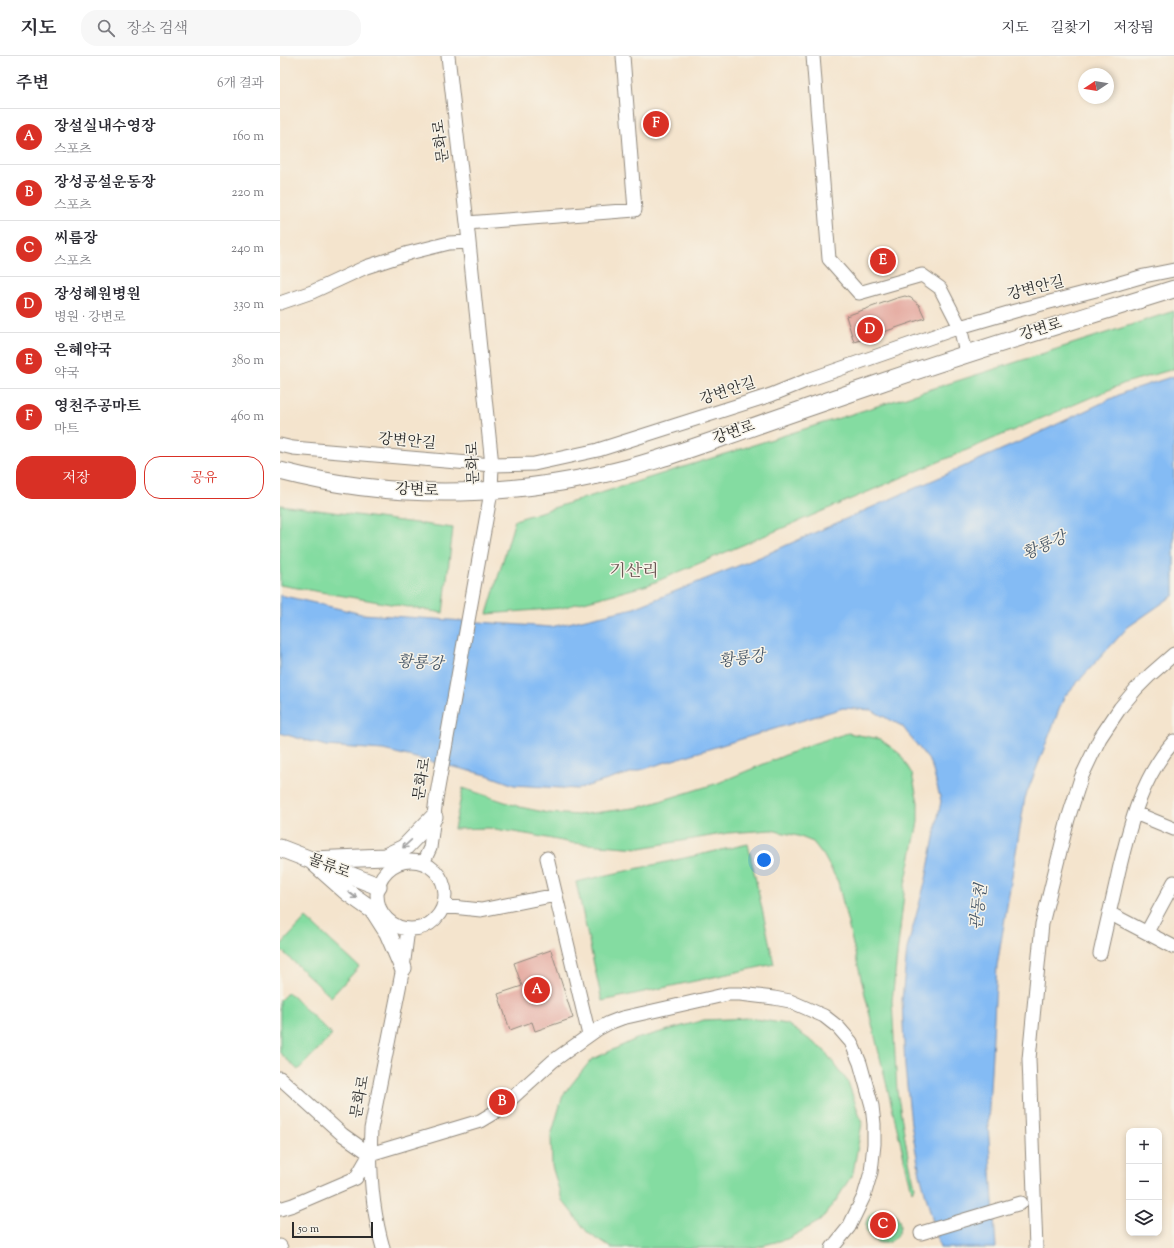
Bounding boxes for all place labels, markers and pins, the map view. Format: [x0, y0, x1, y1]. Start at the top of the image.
pin: F [643, 109, 669, 139]
pin: E [870, 246, 896, 276]
pin: D [857, 315, 883, 345]
pin: A [524, 975, 550, 1005]
pin: B [489, 1087, 515, 1117]
pin: C [870, 1210, 896, 1240]

